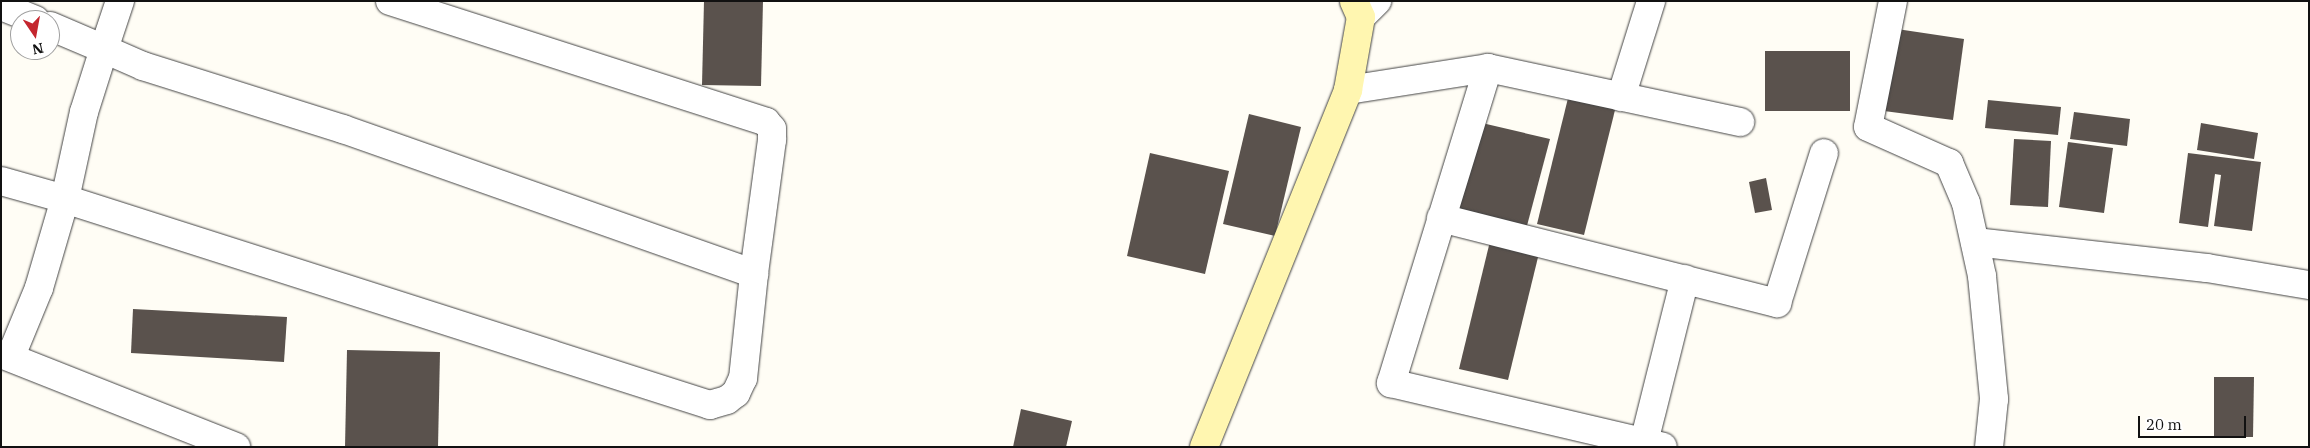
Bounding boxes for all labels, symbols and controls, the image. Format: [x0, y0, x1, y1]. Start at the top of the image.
north arrow [10, 10, 60, 60]
text: N [31, 39, 45, 59]
scale bar [2140, 406, 2248, 438]
text: 20 m [2146, 415, 2182, 434]

